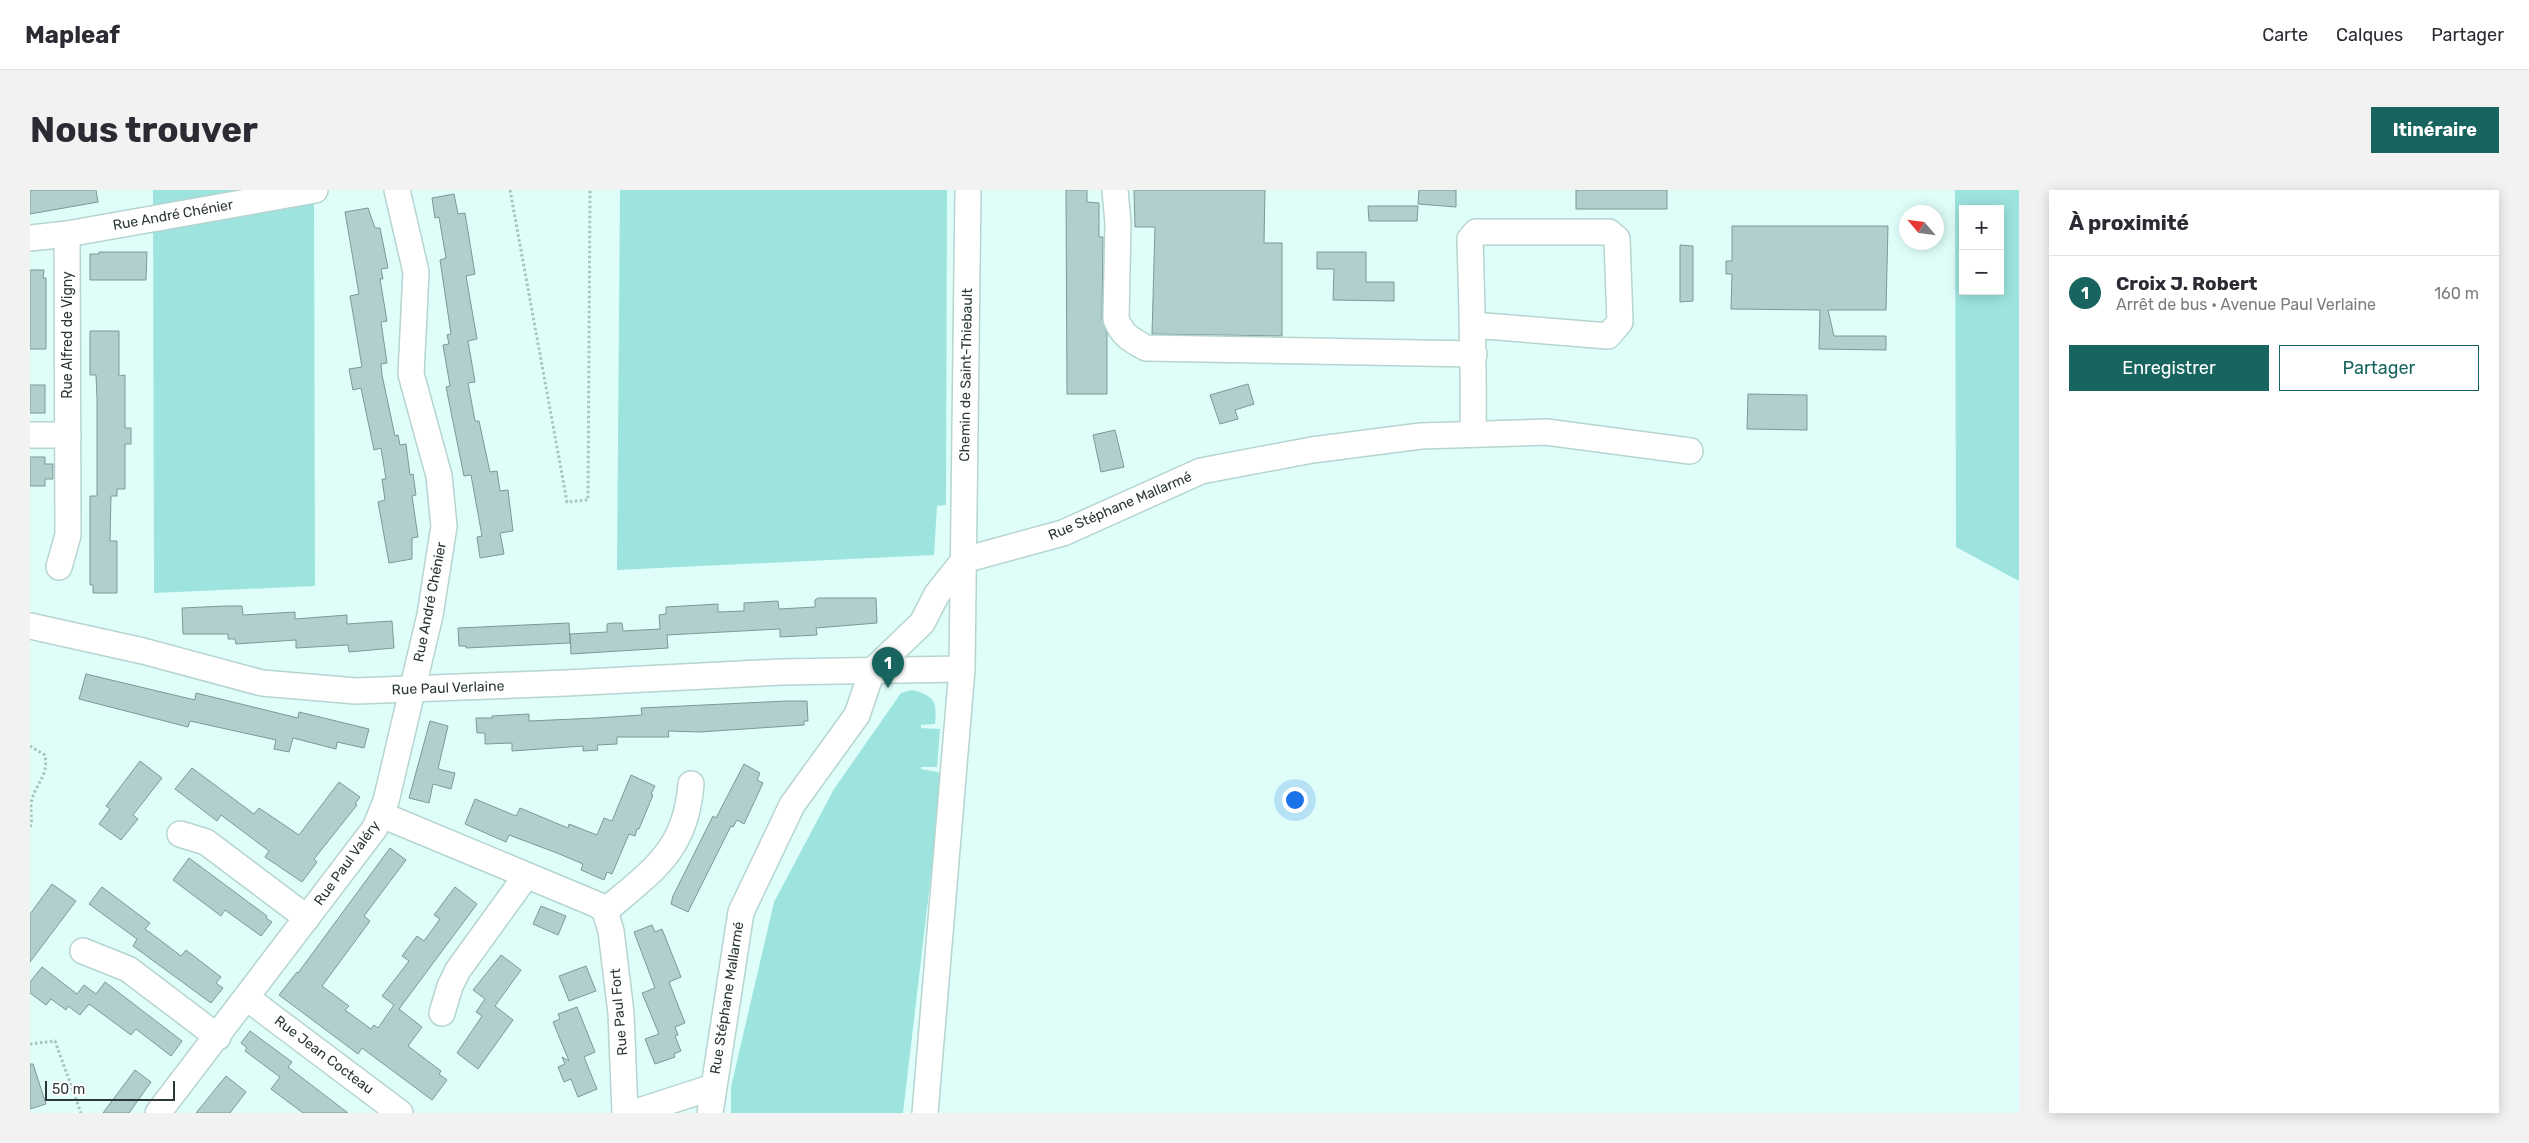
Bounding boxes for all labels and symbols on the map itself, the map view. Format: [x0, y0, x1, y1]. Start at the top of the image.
street label: Rue André Chénier [112, 196, 235, 234]
north arrow [1899, 205, 1944, 250]
street label: Rue Alfred de Vigny [59, 271, 76, 399]
street label: Chemin de Saint-Thiebault [956, 288, 976, 462]
street label: Rue Stéphane Mallarmé [1046, 468, 1194, 544]
street label: Rue André Chénier [410, 540, 450, 663]
pin: 1 [872, 647, 904, 688]
street label: Rue Paul Verlaine [391, 678, 505, 698]
your location [1282, 787, 1308, 813]
street label: Rue Paul Valéry [311, 817, 384, 909]
street label: Rue Stéphane Mallarmé [707, 920, 747, 1075]
street label: Rue Paul Fort [607, 967, 631, 1056]
street label: Rue Jean Cocteau [271, 1012, 377, 1098]
scale bar [45, 1078, 175, 1101]

